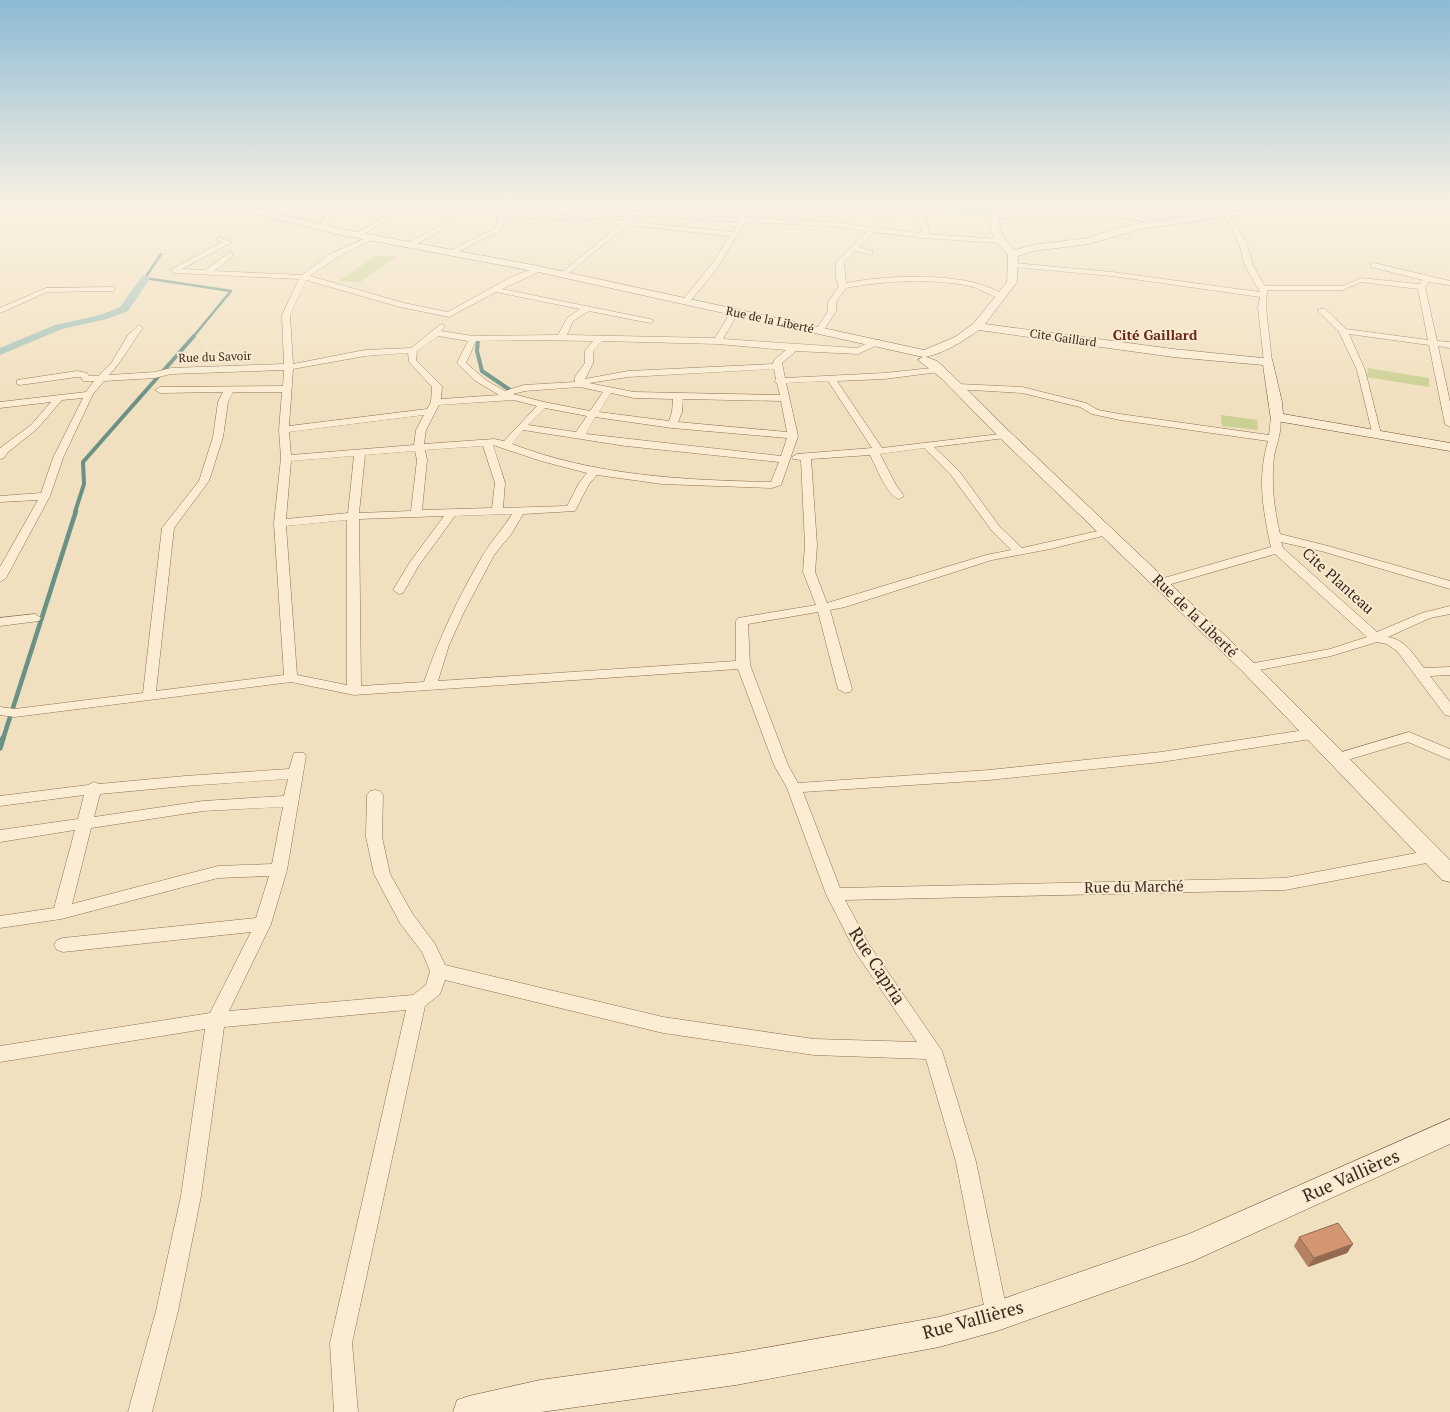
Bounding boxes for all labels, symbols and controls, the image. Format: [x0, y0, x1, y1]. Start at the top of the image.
street label: Rue de la Liberté [725, 303, 815, 336]
street label: Cite Gaillard [1029, 325, 1098, 350]
district label: Cité Gaillard [1113, 325, 1198, 344]
street label: Rue du Savoir [178, 348, 252, 365]
street label: Cite Planteau [1298, 543, 1379, 618]
street label: Rue de la Liberté [1148, 569, 1243, 661]
street label: Rue du Marché [1084, 875, 1184, 897]
street label: Rue Capria [844, 922, 912, 1009]
street label: Rue Vallières [1298, 1143, 1403, 1207]
street label: Rue Vallières [920, 1294, 1026, 1344]

